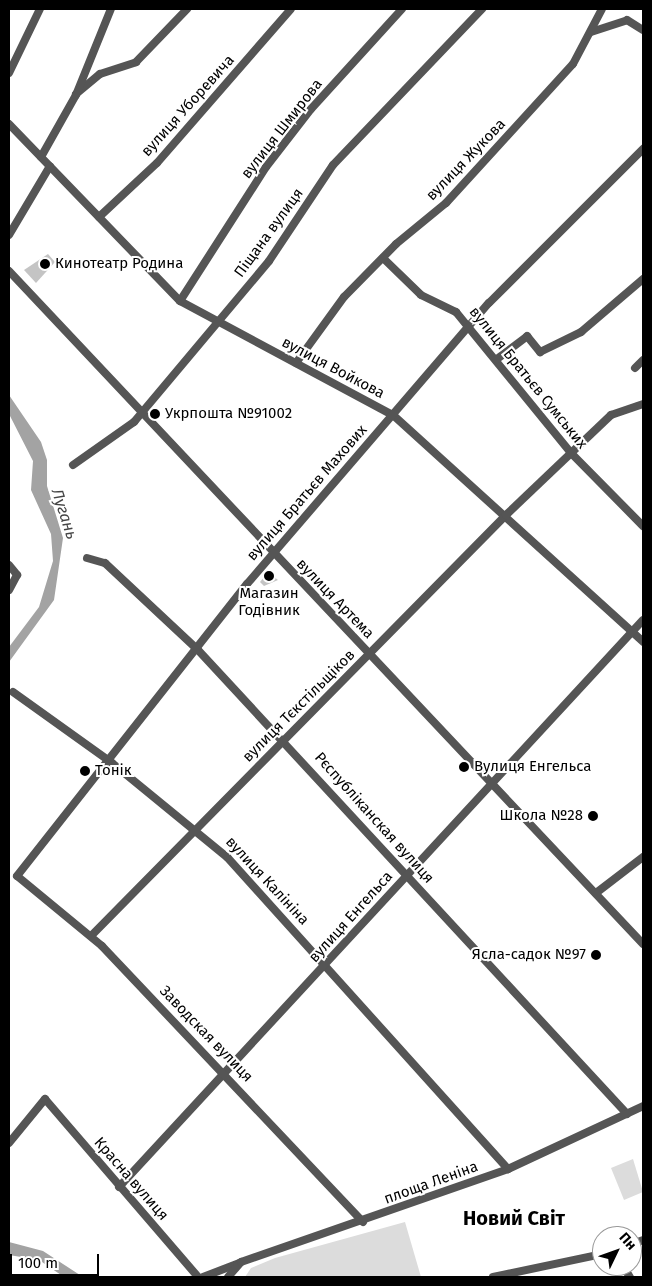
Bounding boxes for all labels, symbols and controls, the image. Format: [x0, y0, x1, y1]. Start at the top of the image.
street label: вулиця Уборевича [138, 52, 238, 160]
street label: вулиця Шмирова [238, 76, 326, 182]
street label: вулиця Жукова [423, 115, 509, 205]
street label: Піщана вулиця [231, 185, 307, 281]
place label: Кинотеатр Родина [55, 255, 183, 273]
marker: Кинотеатр Родина [39, 258, 51, 270]
street label: вулиця Братьєв Сумських [465, 303, 591, 453]
street label: вулиця Войкова [278, 333, 388, 403]
place label: Укрпошта №91002 [165, 405, 292, 423]
marker: Укрпошта №91002 [149, 408, 161, 420]
street label: вулиця Братьєв Махових [243, 421, 371, 565]
water label: Лугань [47, 486, 81, 542]
street label: вулиця Артема [292, 555, 378, 643]
marker: Магазин Годівник [263, 570, 275, 582]
place label: Магазин Годівник [238, 584, 300, 619]
street label: вулиця Тєкстільщіков [239, 646, 359, 766]
street label: Рєспубліканская вулиця [310, 749, 438, 887]
place label: Вулиця Енгельса [474, 758, 591, 776]
marker: Вулиця Енгельса [458, 761, 470, 773]
place label: Тонік [95, 762, 132, 780]
marker: Тонік [79, 765, 91, 777]
place label: Школа №28 [500, 807, 583, 825]
marker: Школа №28 [587, 810, 599, 822]
street label: вулиця Калініна [222, 833, 312, 929]
street label: вулиця Енгельса [305, 868, 397, 966]
place label: Ясла-садок №97 [472, 946, 586, 964]
marker: Ясла-садок №97 [590, 949, 602, 961]
street label: Заводская вулиця [156, 982, 256, 1086]
street label: Красна вулиця [90, 1134, 172, 1224]
street label: площа Леніна [382, 1158, 480, 1208]
district label: Новий Світ [463, 1206, 565, 1230]
north arrow [592, 1226, 642, 1276]
text: Пн [616, 1229, 640, 1253]
scale bar [12, 1244, 101, 1276]
text: 100 m [18, 1254, 58, 1272]

